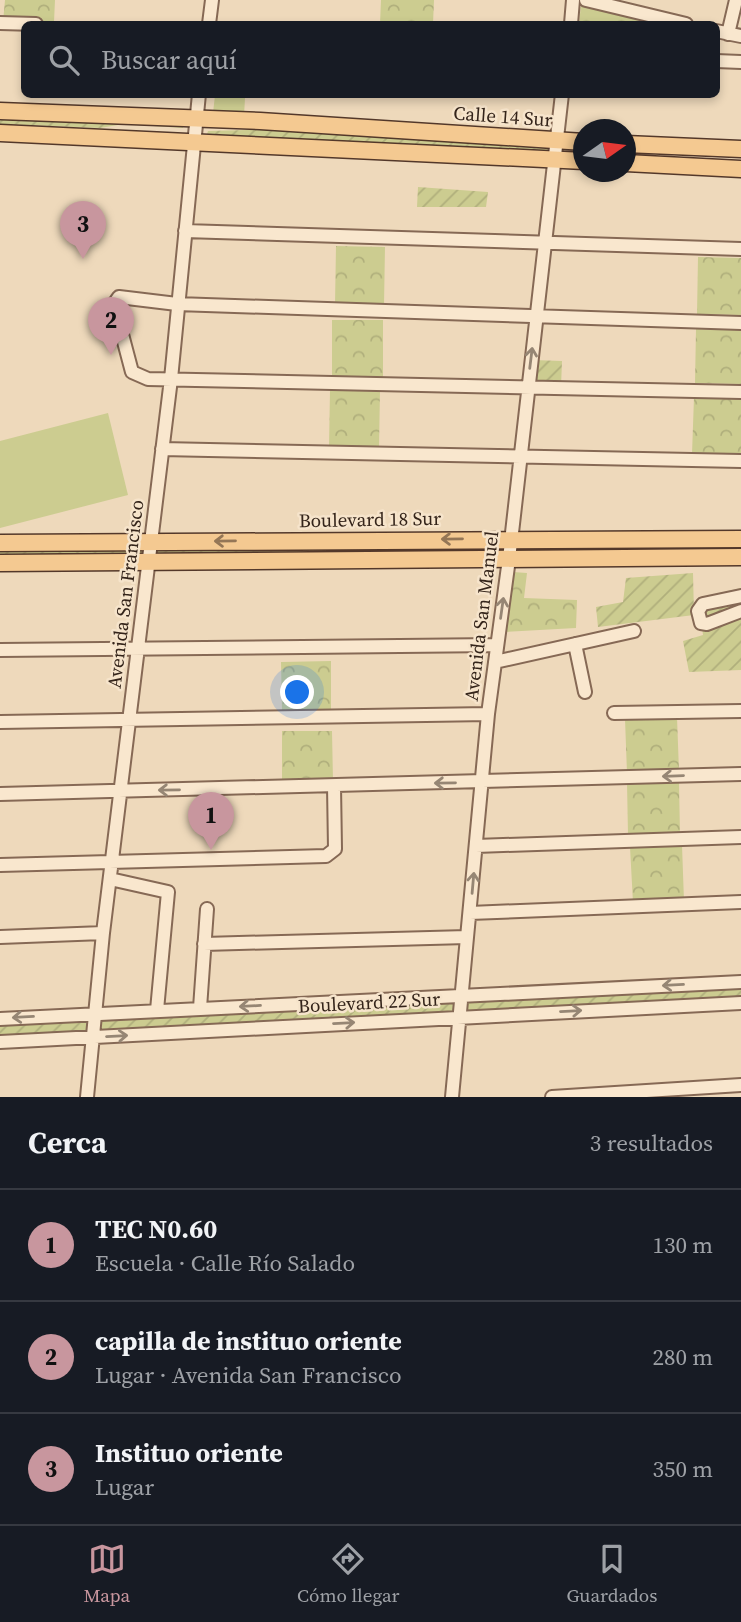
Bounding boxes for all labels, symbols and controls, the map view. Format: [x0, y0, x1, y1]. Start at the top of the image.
search box [21, 21, 720, 98]
icon: search [45, 41, 83, 79]
text: Buscar aquí [101, 42, 237, 78]
street label: Calle 14 Sur [453, 100, 553, 132]
north arrow [573, 119, 636, 182]
pin: 3 [60, 201, 106, 259]
pin: 2 [88, 297, 134, 355]
one-way arrow [525, 347, 538, 369]
street label: Avenida San Francisco [101, 498, 149, 690]
street label: Boulevard 18 Sur [299, 505, 441, 533]
street label: Avenida San Manuel [458, 529, 504, 703]
one-way arrow [441, 532, 464, 546]
one-way arrow [214, 534, 237, 548]
one-way arrow [496, 597, 509, 620]
your location [280, 675, 314, 709]
one-way arrow [662, 769, 685, 782]
one-way arrow [434, 776, 457, 789]
one-way arrow [158, 783, 181, 796]
pin: 1 [188, 792, 234, 850]
one-way arrow [467, 872, 480, 895]
one-way arrow [662, 979, 685, 992]
street label: Boulevard 22 Sur [297, 985, 441, 1019]
one-way arrow [239, 999, 262, 1012]
one-way arrow [560, 1004, 582, 1017]
one-way arrow [11, 1011, 34, 1024]
one-way arrow [332, 1016, 355, 1029]
one-way arrow [105, 1030, 128, 1043]
text: Cerca [28, 1122, 107, 1163]
text: 3 resultados [590, 1127, 713, 1159]
text: TEC N0.60 [95, 1211, 217, 1247]
text: 1 [45, 1229, 57, 1261]
text: 130 m [652, 1229, 713, 1261]
text: Escuela · Calle Río Salado [95, 1247, 355, 1279]
text: capilla de instituo oriente [95, 1323, 402, 1359]
text: 2 [45, 1341, 57, 1373]
text: 280 m [652, 1341, 713, 1373]
text: Lugar · Avenida San Francisco [95, 1359, 402, 1391]
text: Instituo oriente [95, 1435, 283, 1471]
text: 3 [45, 1453, 57, 1485]
text: 350 m [652, 1453, 713, 1485]
text: Lugar [95, 1471, 154, 1503]
tab: Mapa [83, 1540, 130, 1608]
tab: Cómo llegar [297, 1540, 400, 1608]
tab: Guardados [566, 1540, 658, 1608]

